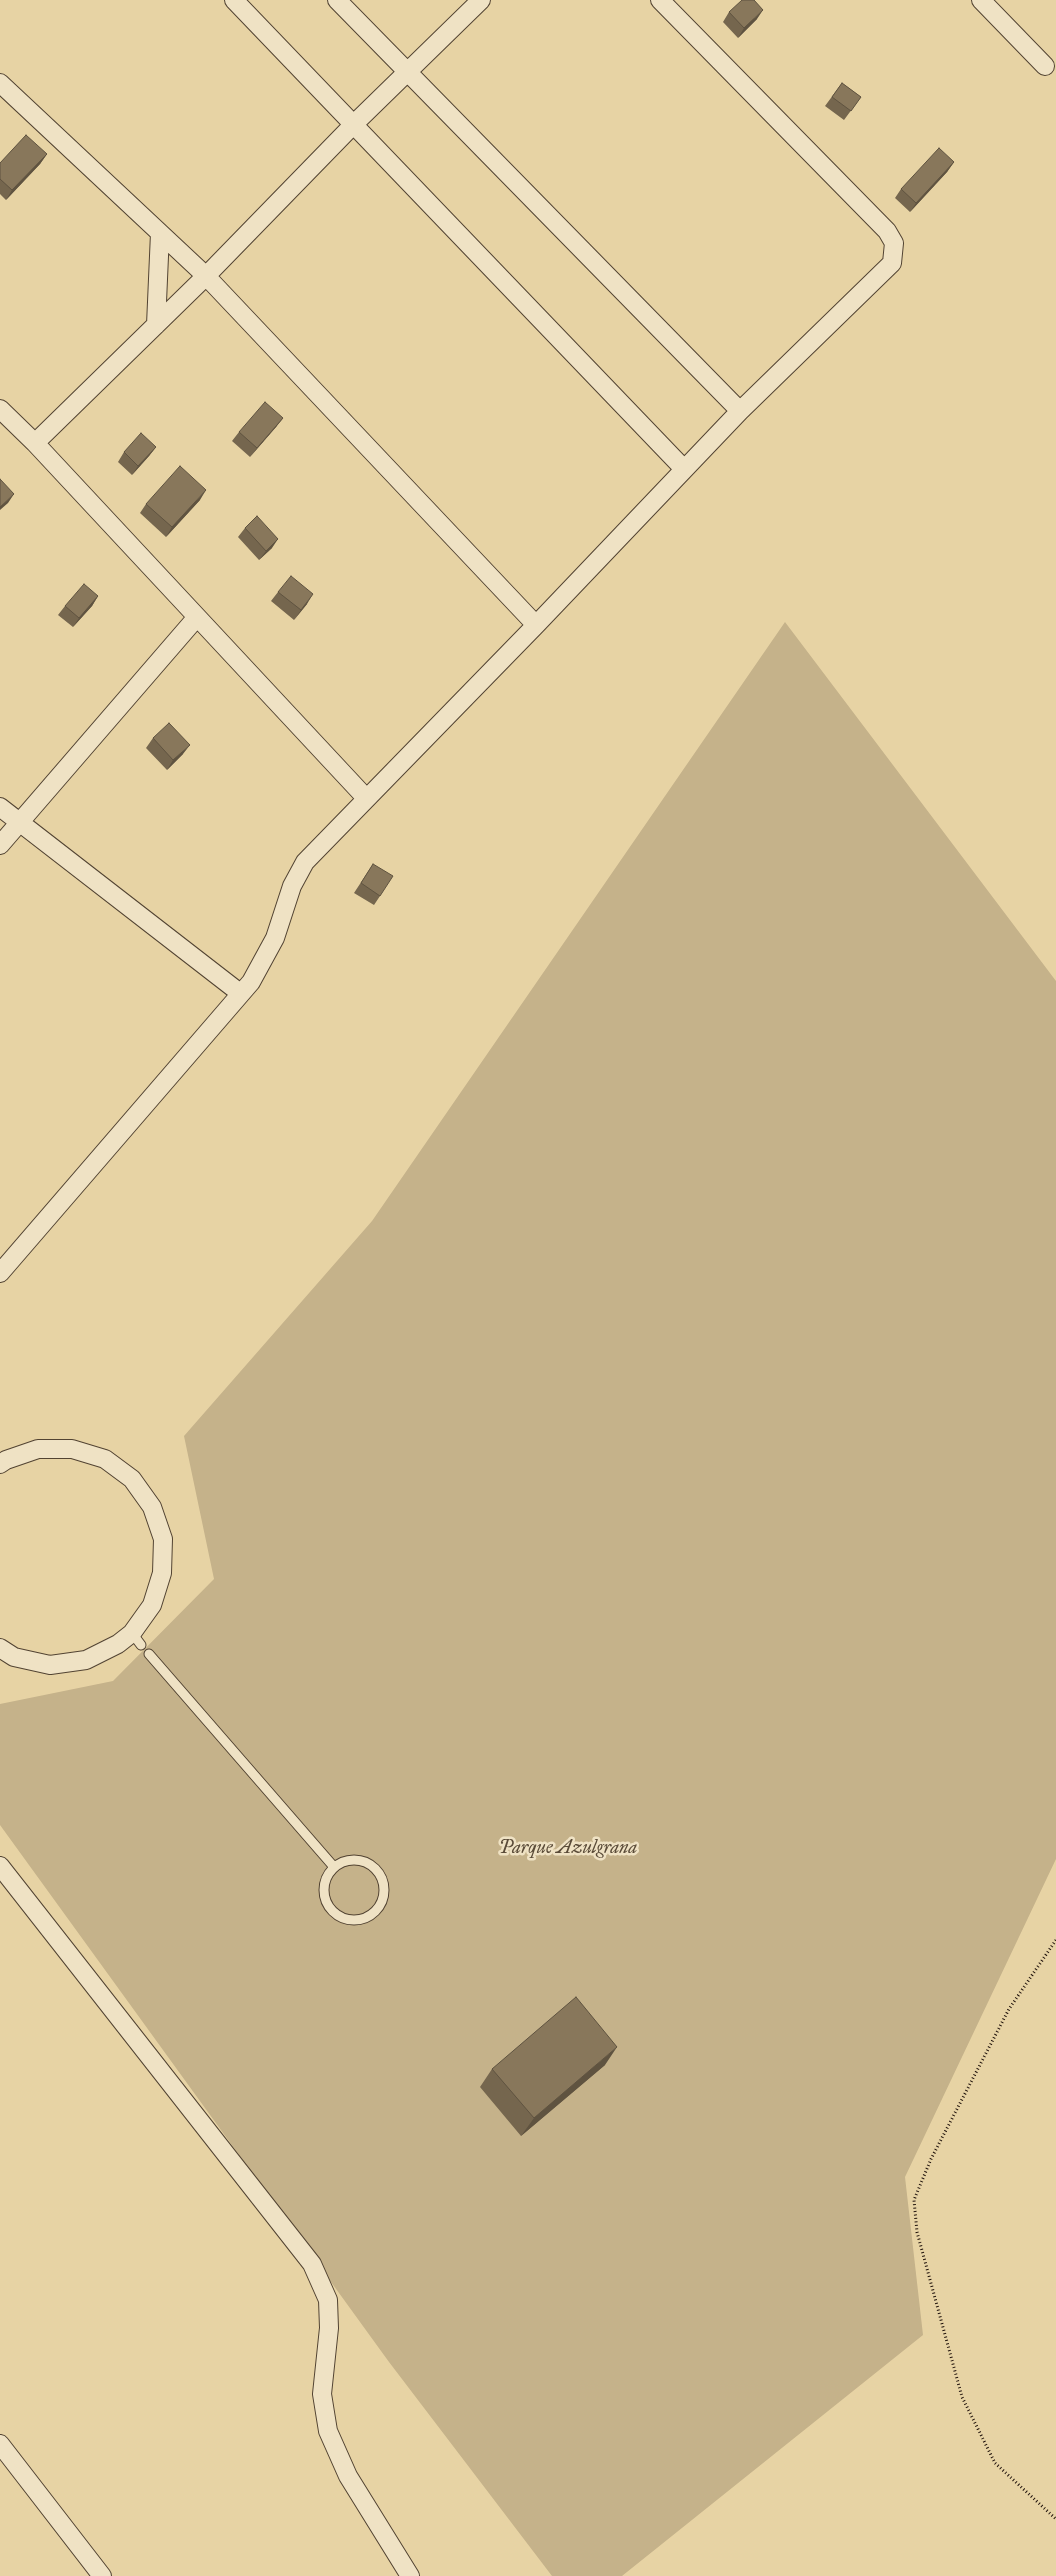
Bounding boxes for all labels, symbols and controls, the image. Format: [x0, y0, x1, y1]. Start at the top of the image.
park label: Parque Azulgrana [499, 1838, 637, 1860]

